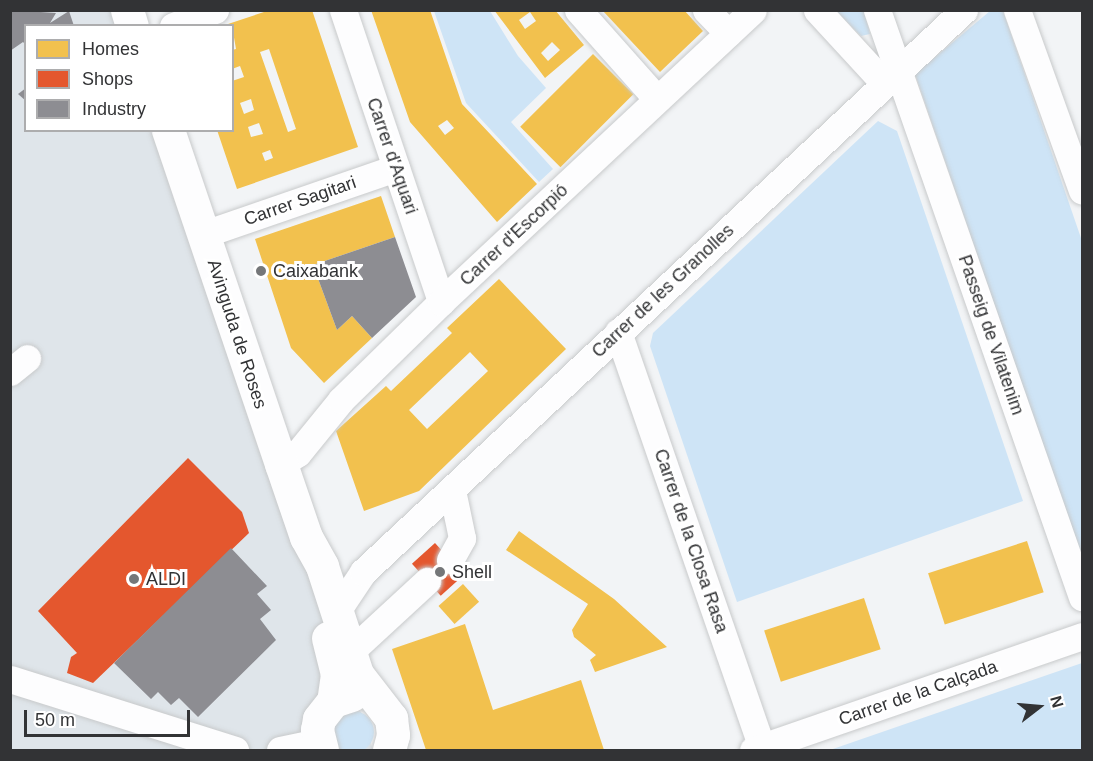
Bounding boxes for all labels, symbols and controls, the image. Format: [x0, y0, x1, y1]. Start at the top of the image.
legend [24, 24, 234, 132]
text: Homes [82, 39, 139, 59]
text: Shops [82, 69, 133, 89]
street label: Carrer d'Aquari [362, 95, 422, 217]
text: Industry [82, 99, 146, 119]
street label: Carrer Sagitari [241, 172, 359, 230]
street label: Carrer d'Escorpió [456, 180, 572, 290]
street label: Carrer de les Granolles [588, 220, 738, 362]
street label: Passeig de Vilatenim [953, 252, 1029, 418]
street label: Avinguda de Roses [203, 257, 271, 411]
place label: Caixabank [273, 260, 358, 282]
marker: Caixabank [254, 264, 268, 278]
street label: Carrer de la Closa Rasa [649, 446, 733, 636]
place label: Shell [452, 561, 492, 583]
marker: Shell [433, 565, 447, 579]
place label: ALDI [146, 568, 186, 590]
marker: ALDI [127, 572, 141, 586]
street label: Carrer de la Calçada [836, 656, 1000, 730]
north arrow [1009, 677, 1069, 737]
text: N [1047, 694, 1067, 710]
scale bar [27, 698, 194, 736]
text: 50 m [35, 710, 75, 730]

